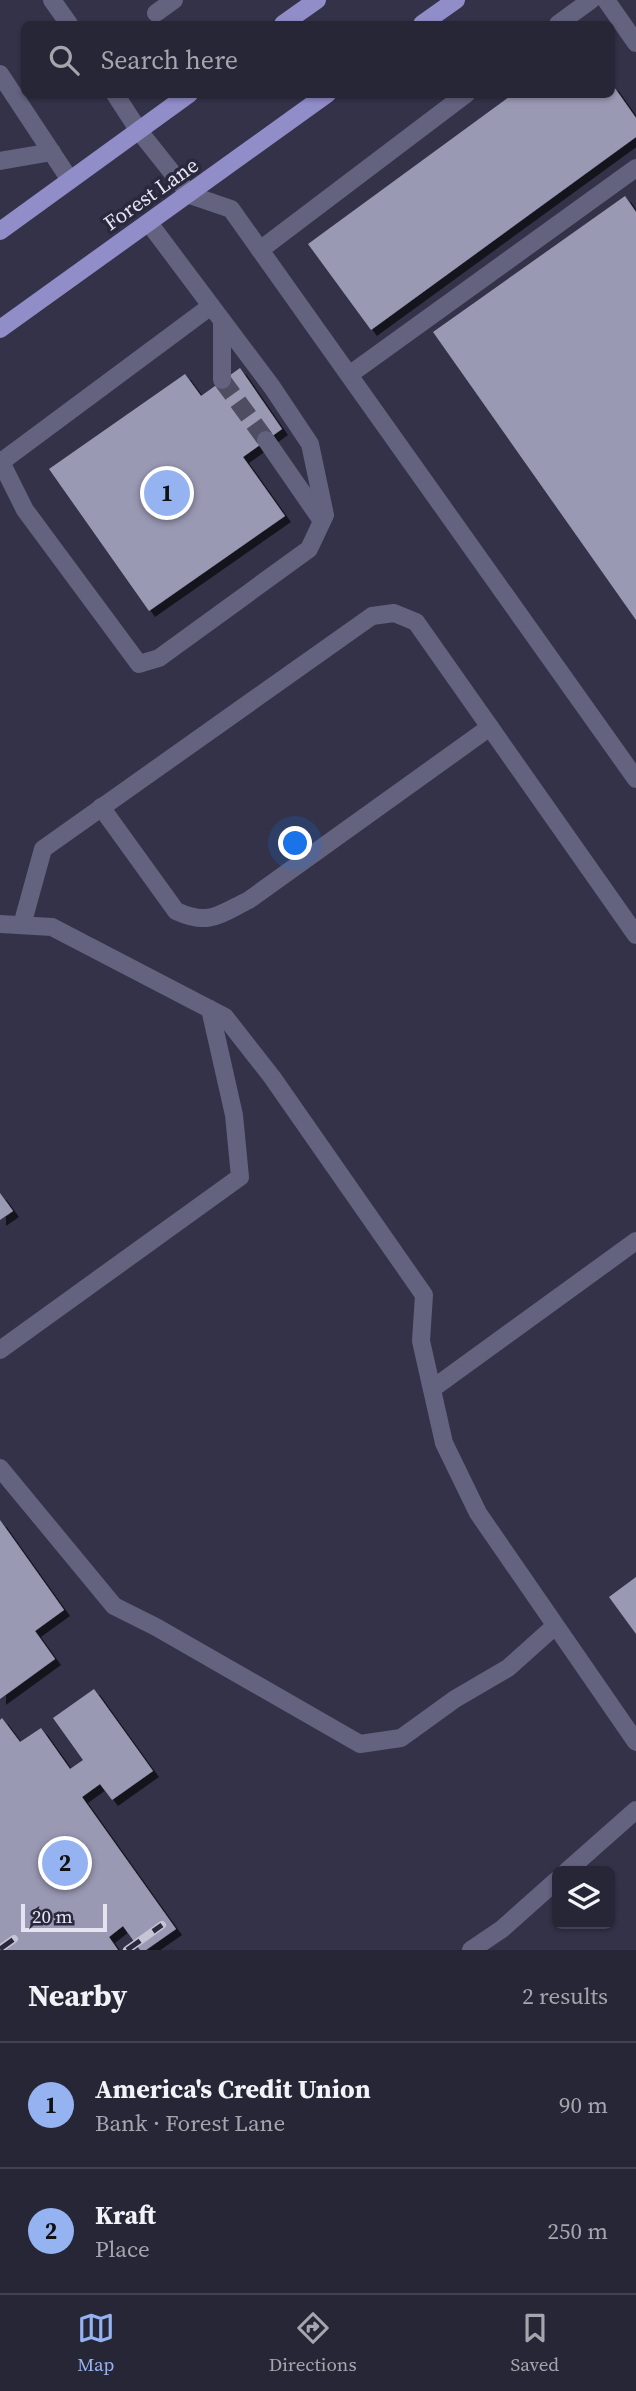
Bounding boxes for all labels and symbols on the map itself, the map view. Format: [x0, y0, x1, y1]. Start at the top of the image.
street label: Forest Lane [98, 150, 204, 237]
pin: 1 [144, 467, 190, 519]
your location [278, 826, 312, 860]
pin: 2 [42, 1837, 88, 1889]
scale bar [21, 1901, 107, 1933]

